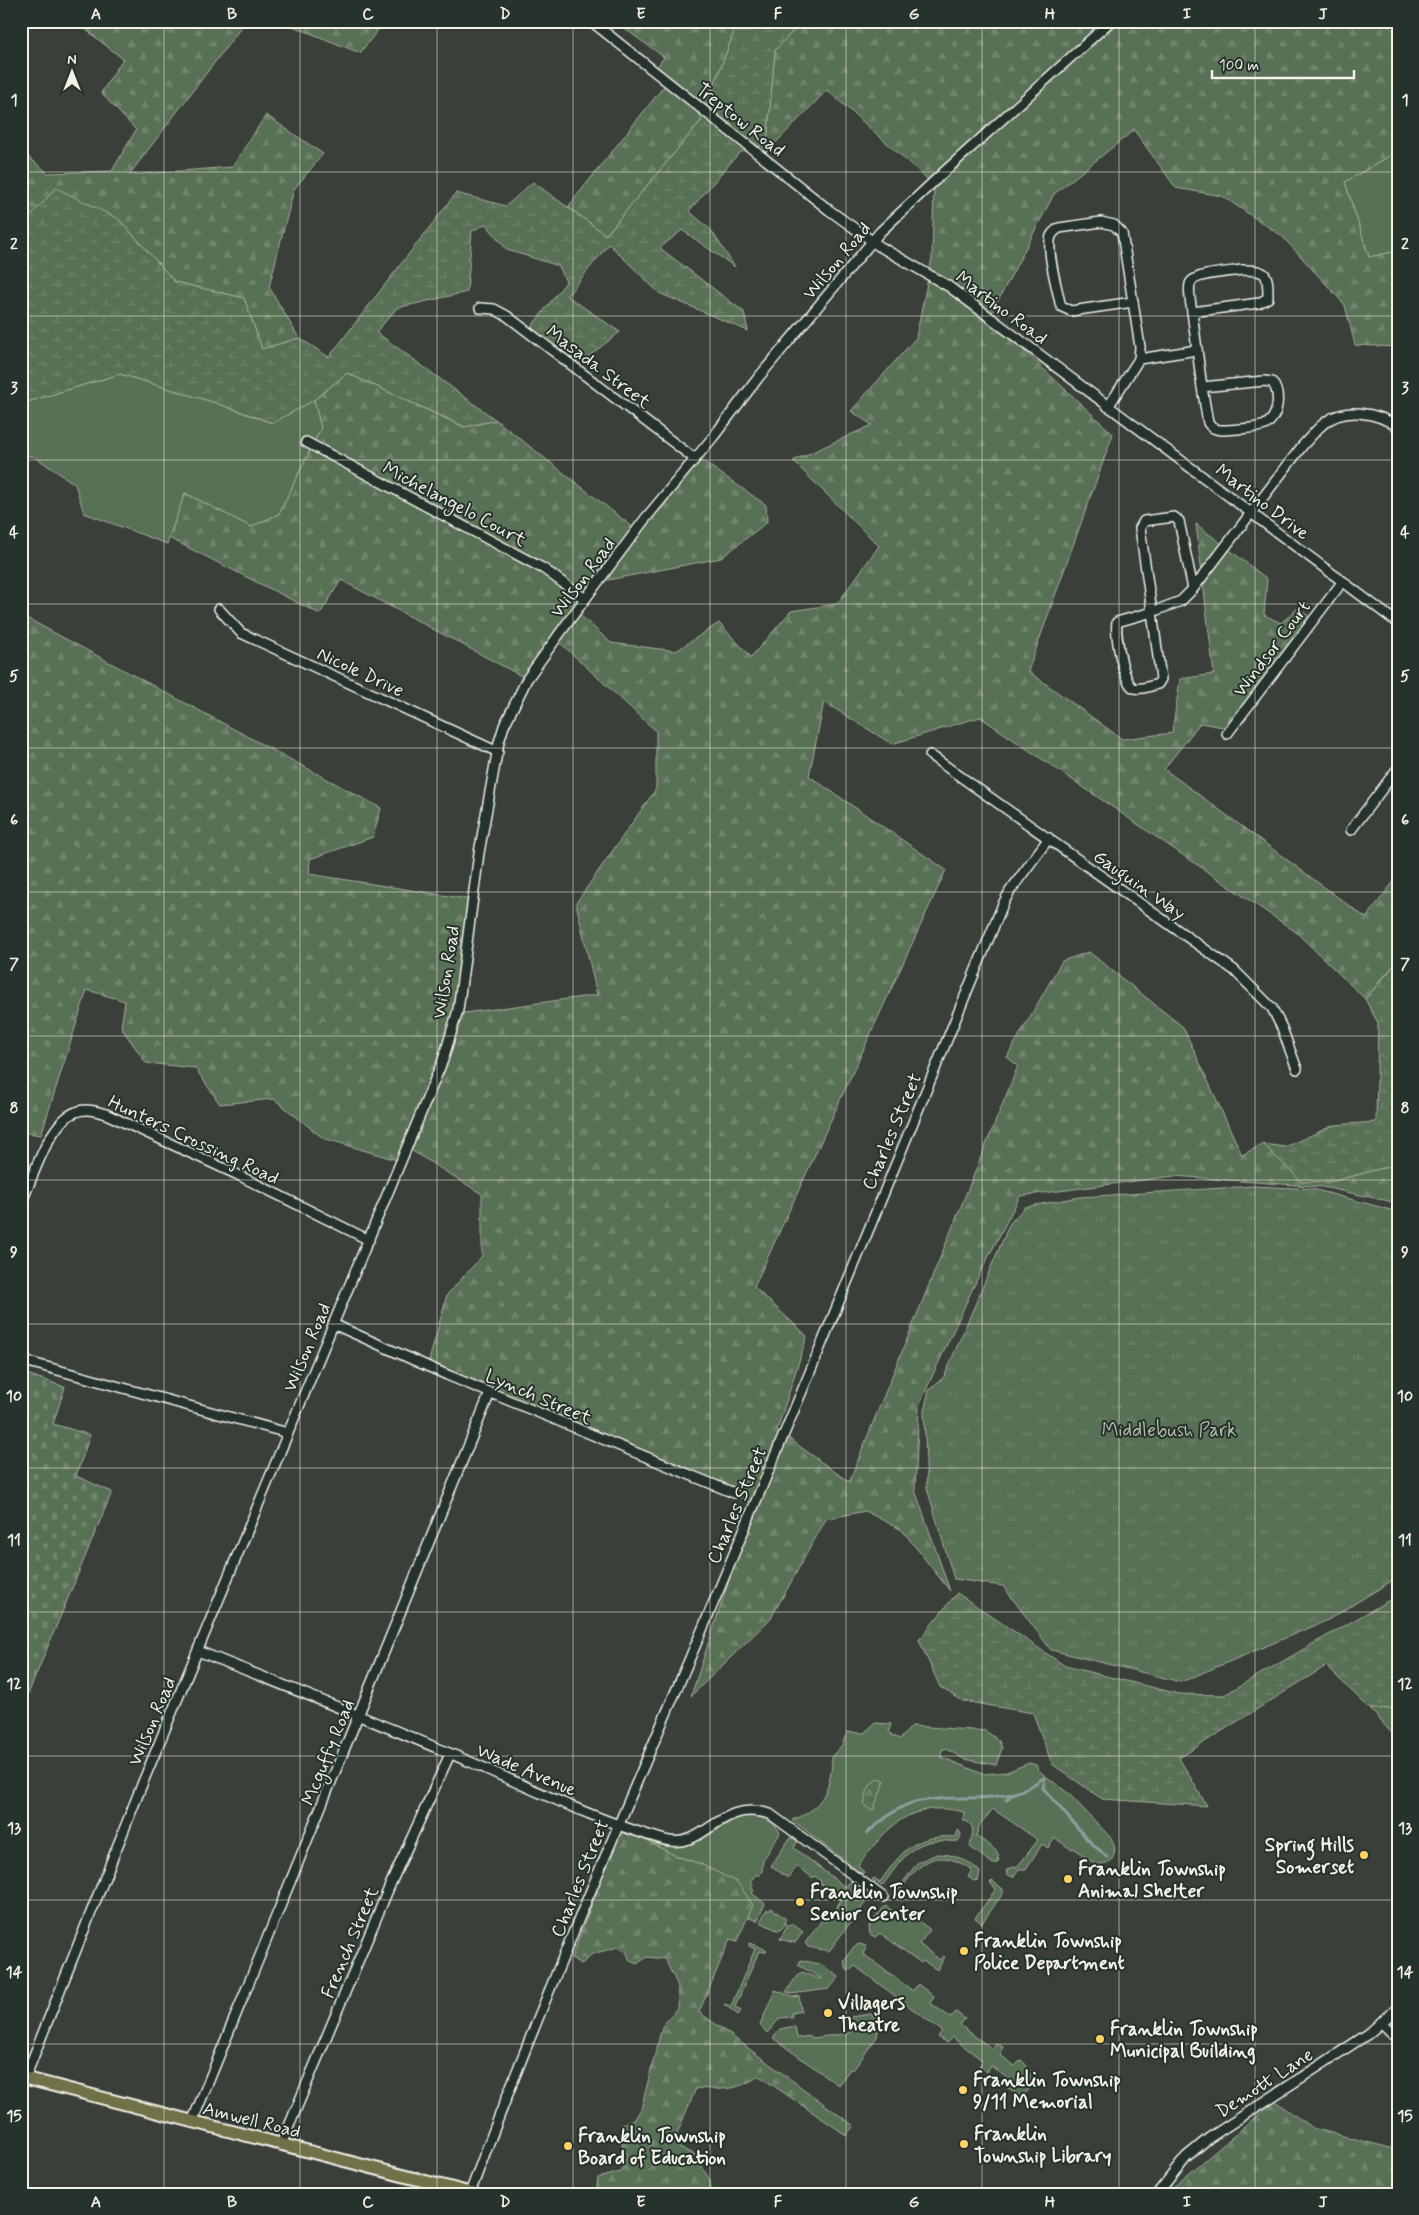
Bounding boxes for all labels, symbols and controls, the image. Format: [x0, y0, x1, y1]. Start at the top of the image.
text: A [91, 4, 101, 25]
text: B [227, 4, 237, 25]
text: C [362, 4, 374, 25]
text: D [499, 4, 511, 25]
text: E [636, 4, 646, 25]
text: F [774, 4, 783, 25]
text: G [909, 4, 920, 25]
text: H [1045, 4, 1056, 25]
text: I [1183, 4, 1192, 25]
text: J [1318, 4, 1328, 25]
north arrow [48, 48, 98, 98]
scale bar [1212, 48, 1354, 80]
text: N [67, 51, 77, 69]
text: 100 m [1219, 56, 1259, 76]
street label: Treptow Road [690, 78, 790, 163]
text: 1 [10, 90, 18, 111]
text: 1 [1401, 90, 1409, 111]
street label: Wilson Road [797, 217, 877, 305]
text: 2 [10, 234, 18, 255]
text: 2 [1401, 234, 1409, 255]
street label: Martino Road [950, 265, 1052, 351]
street label: Masada Street [541, 320, 656, 415]
text: 3 [10, 378, 18, 399]
text: 3 [1401, 378, 1409, 399]
street label: Michelangelo Court [377, 456, 531, 555]
street label: Martino Drive [1210, 458, 1315, 546]
text: 4 [9, 522, 19, 543]
text: 4 [1400, 522, 1410, 543]
street label: Wilson Road [545, 533, 622, 623]
street label: Windsor Court [1228, 596, 1317, 702]
street label: Nicole Drive [313, 641, 408, 703]
text: 5 [9, 666, 19, 687]
text: 5 [1400, 666, 1410, 687]
text: 6 [10, 810, 18, 831]
text: 6 [1401, 810, 1409, 831]
street label: Gauguin Way [1086, 844, 1190, 929]
street label: Wilson Road [427, 924, 466, 1021]
text: 7 [9, 954, 19, 975]
text: 7 [1400, 954, 1410, 975]
street label: Charles Street [856, 1069, 928, 1194]
street label: Hunters Crossing Road [103, 1090, 283, 1192]
text: 8 [9, 1098, 19, 1119]
text: 8 [1400, 1098, 1410, 1119]
text: 9 [10, 1242, 18, 1263]
text: 9 [1401, 1242, 1409, 1263]
street label: Wilson Road [277, 1299, 337, 1396]
street label: Lynch Street [481, 1364, 596, 1431]
text: 10 [6, 1386, 22, 1407]
text: 10 [1397, 1386, 1413, 1407]
park label: Middlebush Park [1102, 1418, 1236, 1443]
street label: Charles Street [701, 1443, 773, 1568]
text: 11 [7, 1530, 21, 1551]
text: 11 [1398, 1530, 1412, 1551]
street label: Wilson Road [122, 1673, 182, 1770]
text: 12 [6, 1674, 22, 1695]
text: 12 [1397, 1674, 1413, 1695]
street label: Mcguffy Road [296, 1696, 363, 1810]
street label: Wade Avenue [472, 1738, 580, 1803]
street label: Charles Street [545, 1816, 615, 1941]
text: 13 [7, 1818, 21, 1839]
text: 13 [1398, 1818, 1412, 1839]
place label: Spring Hills Somerset [1265, 1833, 1355, 1880]
marker: Spring Hills Somerset [1358, 1849, 1370, 1861]
place label: Franklin Township Animal Shelter [1078, 1857, 1226, 1904]
marker: Franklin Township Animal Shelter [1062, 1873, 1074, 1885]
place label: Franklin Township Senior Center [810, 1880, 958, 1927]
street label: French Street [316, 1883, 385, 2002]
marker: Franklin Township Senior Center [794, 1896, 806, 1908]
place label: Franklin Township Police Department [974, 1929, 1125, 1976]
marker: Franklin Township Police Department [958, 1945, 970, 1957]
text: 14 [6, 1962, 23, 1983]
text: 14 [1397, 1962, 1414, 1983]
place label: Villagers Theatre [838, 1991, 905, 2038]
marker: Villagers Theatre [822, 2007, 834, 2019]
place label: Franklin Township Municipal Building [1110, 2017, 1258, 2065]
marker: Franklin Township Municipal Building [1094, 2033, 1106, 2045]
street label: Demott Lane [1211, 2042, 1318, 2124]
place label: Franklin Township 9/11 Memorial [973, 2068, 1121, 2115]
marker: Franklin Township 9/11 Memorial [957, 2084, 969, 2096]
street label: Amwell Road [200, 2096, 303, 2145]
text: 15 [6, 2106, 22, 2127]
text: 15 [1397, 2106, 1413, 2127]
place label: Franklin Township Library [974, 2122, 1112, 2169]
place label: Franklin Township Board of Education [578, 2124, 726, 2171]
marker: Franklin Township Library [958, 2138, 970, 2150]
marker: Franklin Township Board of Education [562, 2140, 574, 2152]
text: A [91, 2192, 101, 2213]
text: B [227, 2192, 237, 2213]
text: C [362, 2192, 374, 2213]
text: D [499, 2192, 511, 2213]
text: E [636, 2192, 646, 2213]
text: F [774, 2192, 783, 2213]
text: G [909, 2192, 920, 2213]
text: H [1045, 2192, 1056, 2213]
text: I [1183, 2192, 1192, 2213]
text: J [1318, 2192, 1328, 2213]

